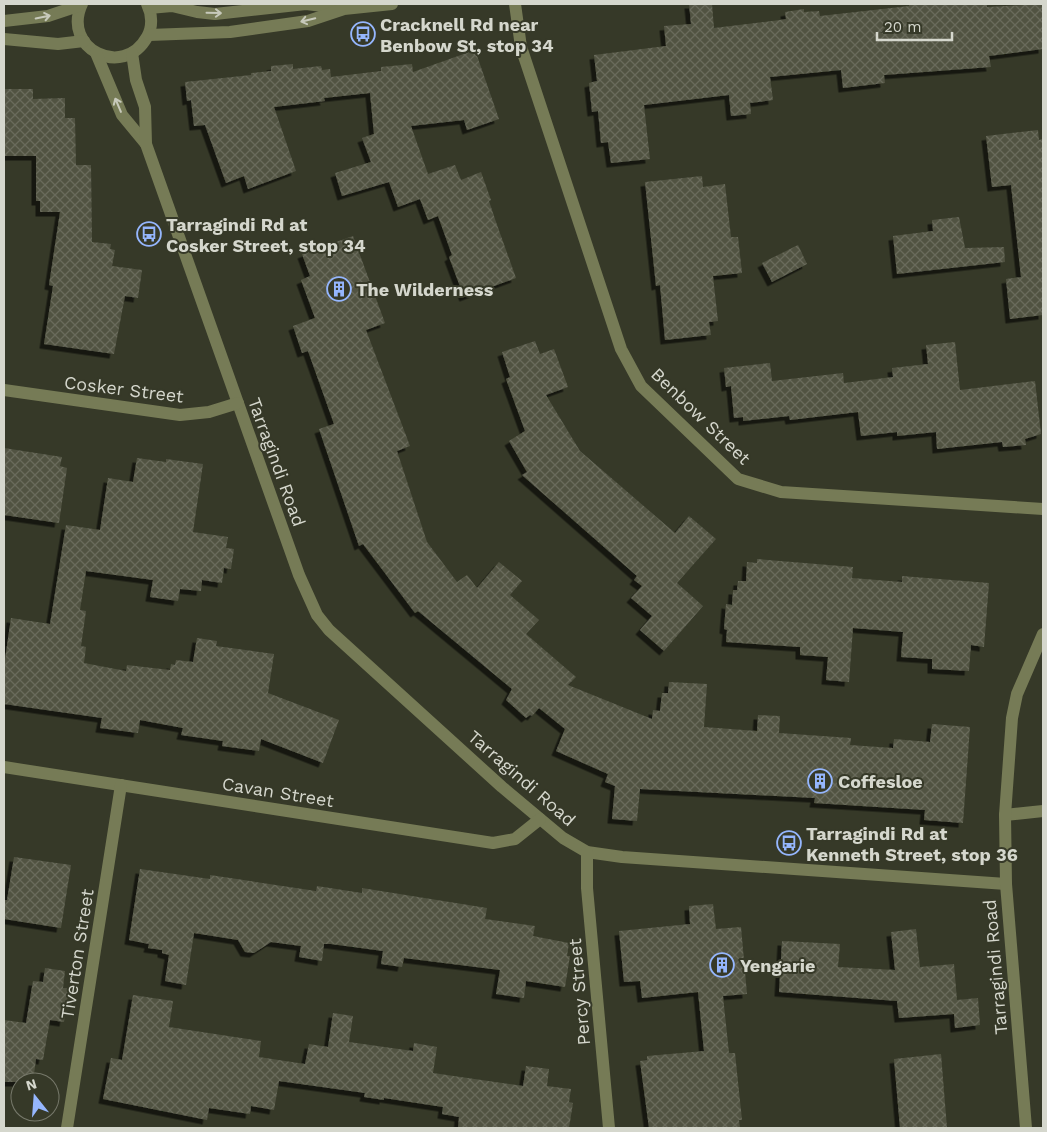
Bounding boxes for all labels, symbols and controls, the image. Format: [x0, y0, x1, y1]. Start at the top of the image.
one-way arrow [206, 8, 222, 18]
scale bar [877, 10, 952, 42]
one-way arrow [35, 12, 51, 21]
place label: Cracknell Rd near Benbow St, stop 34 [380, 14, 554, 56]
one-way arrow [301, 16, 317, 25]
text: 20 m [884, 18, 922, 36]
bus stop icon: Cracknell Rd near Benbow St, stop 34 [350, 21, 376, 47]
one-way arrow [112, 98, 122, 113]
place label: Tarragindi Rd at Cosker Street, stop 34 [166, 214, 366, 256]
bus stop icon: Tarragindi Rd at Cosker Street, stop 34 [136, 221, 162, 247]
building icon: The Wilderness [326, 276, 352, 302]
place label: The Wilderness [356, 279, 494, 300]
street label: Benbow Street [647, 363, 755, 469]
street label: Cosker Street [63, 371, 185, 407]
street label: Tarragindi Road [244, 395, 310, 529]
street label: Tarragindi Road [464, 726, 580, 830]
building icon: Coffesloe [807, 768, 833, 794]
place label: Coffesloe [838, 771, 923, 792]
street label: Cavan Street [221, 773, 336, 811]
place label: Tarragindi Rd at Kenneth Street, stop 36 [806, 823, 1018, 865]
bus stop icon: Tarragindi Rd at Kenneth Street, stop 36 [776, 830, 802, 856]
street label: Tiverton Street [56, 887, 98, 1021]
street label: Tarragindi Road [979, 899, 1011, 1035]
street label: Percy Street [564, 937, 594, 1046]
building icon: Yengarie [709, 952, 735, 978]
place label: Yengarie [740, 955, 815, 976]
north arrow [10, 1072, 60, 1122]
text: N [24, 1075, 38, 1094]

